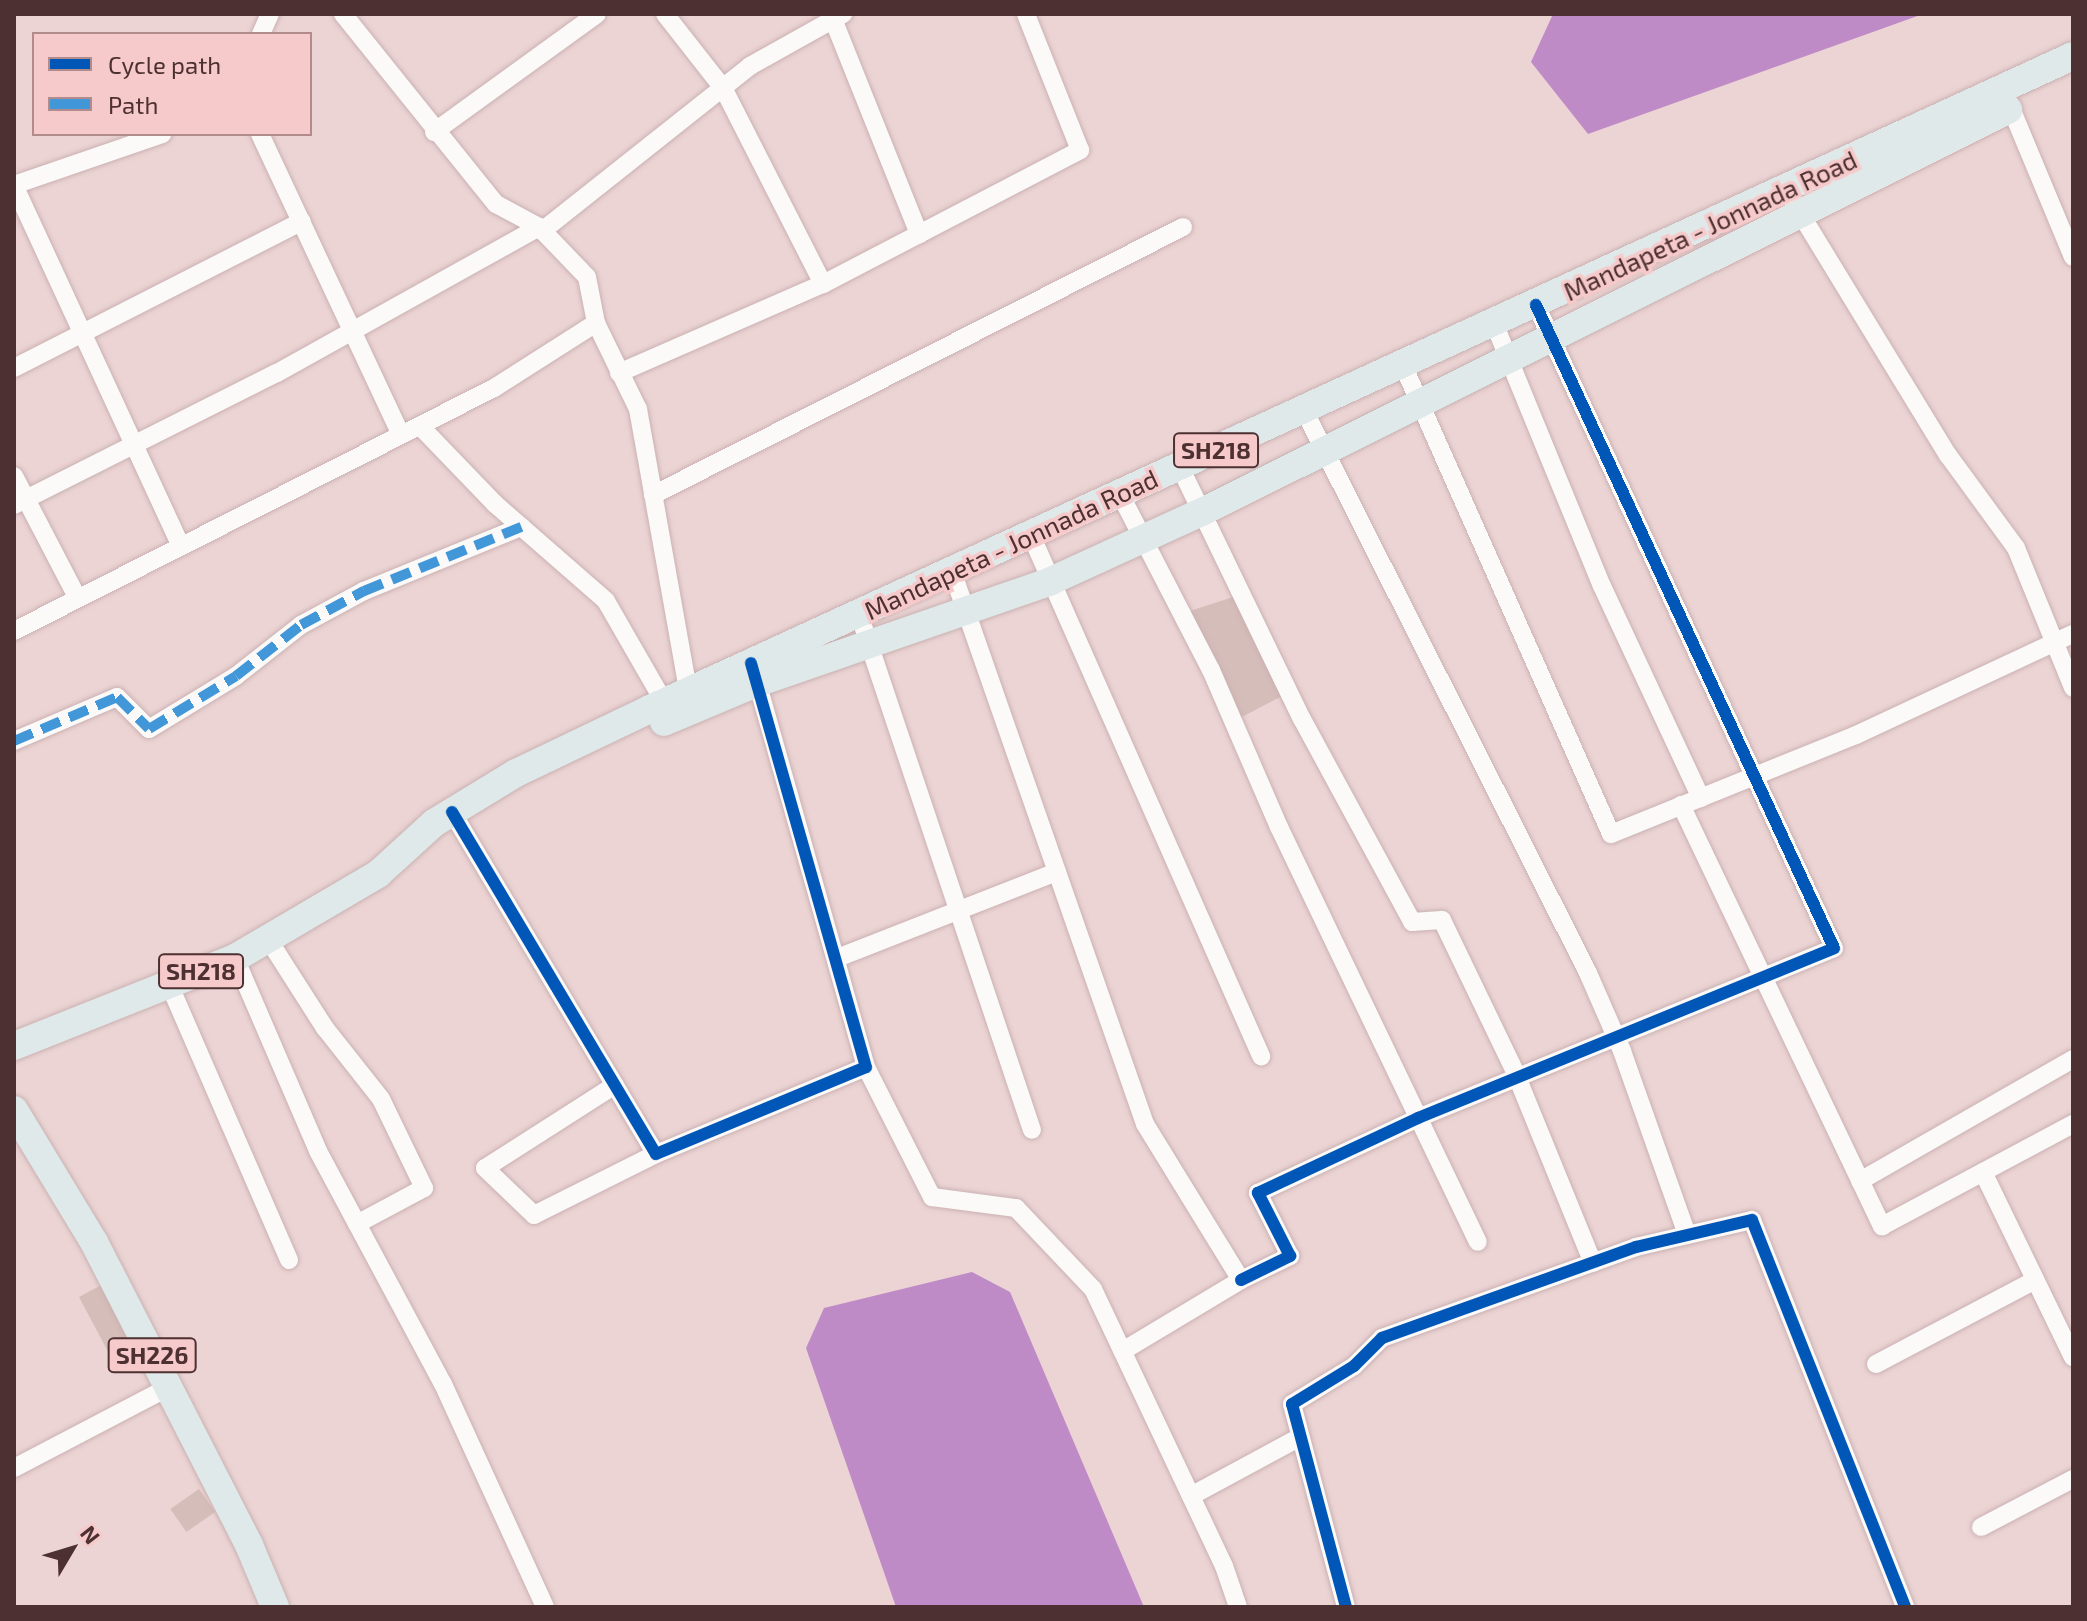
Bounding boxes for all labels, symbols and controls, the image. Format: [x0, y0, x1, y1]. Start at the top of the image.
legend [32, 32, 312, 136]
text: Cycle path [108, 50, 221, 79]
text: Path [108, 90, 158, 119]
street label: Mandapeta - Jonnada Road [1558, 143, 1862, 307]
road number: SH218 [1172, 430, 1260, 470]
street label: Mandapeta - Jonnada Road [859, 462, 1163, 626]
road number: SH218 [157, 951, 245, 991]
road number: SH226 [106, 1335, 198, 1375]
north arrow [32, 1509, 112, 1589]
text: N [76, 1520, 106, 1548]

